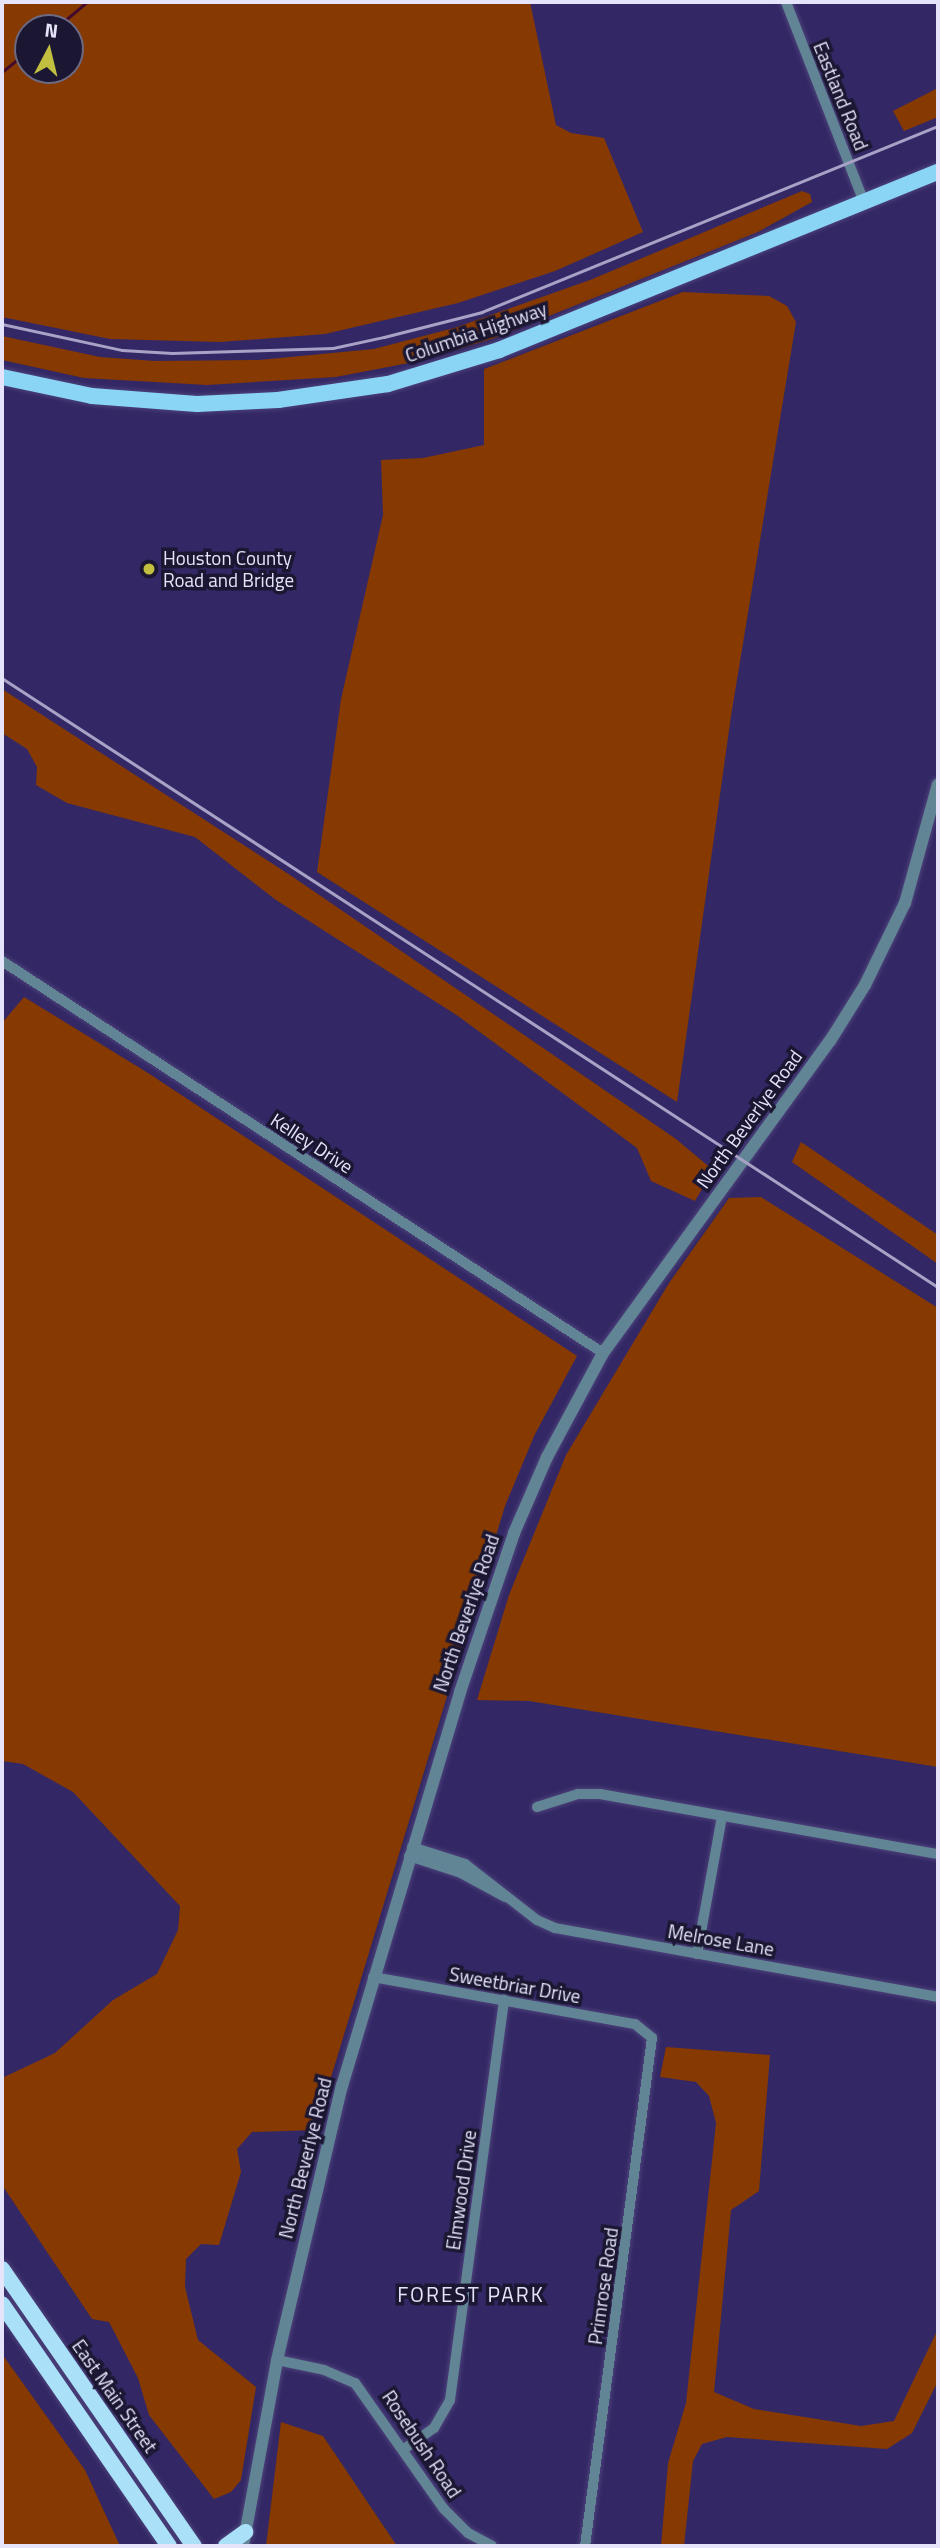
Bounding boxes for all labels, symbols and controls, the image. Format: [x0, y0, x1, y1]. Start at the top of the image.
north arrow [14, 14, 84, 84]
text: N [43, 14, 60, 45]
street label: Eastland Road [809, 38, 873, 154]
street label: Columbia Highway [402, 297, 550, 367]
place label: Houston County Road and Bridge [163, 547, 294, 591]
marker: Houston County Road and Bridge [141, 561, 157, 577]
street label: North Beverlye Road [691, 1046, 807, 1192]
street label: Kelley Drive [267, 1108, 357, 1178]
street label: North Beverlye Road [428, 1531, 504, 1695]
street label: Melrose Lane [666, 1919, 776, 1961]
street label: Sweetbriar Drive [448, 1962, 582, 2008]
street label: North Beverlye Road [274, 2075, 336, 2241]
street label: Elmwood Drive [441, 2129, 481, 2251]
street label: Primrose Road [583, 2226, 623, 2346]
district label: FOREST PARK [399, 2281, 543, 2307]
street label: East Main Street [68, 2335, 162, 2457]
street label: Rosebush Road [378, 2386, 466, 2502]

